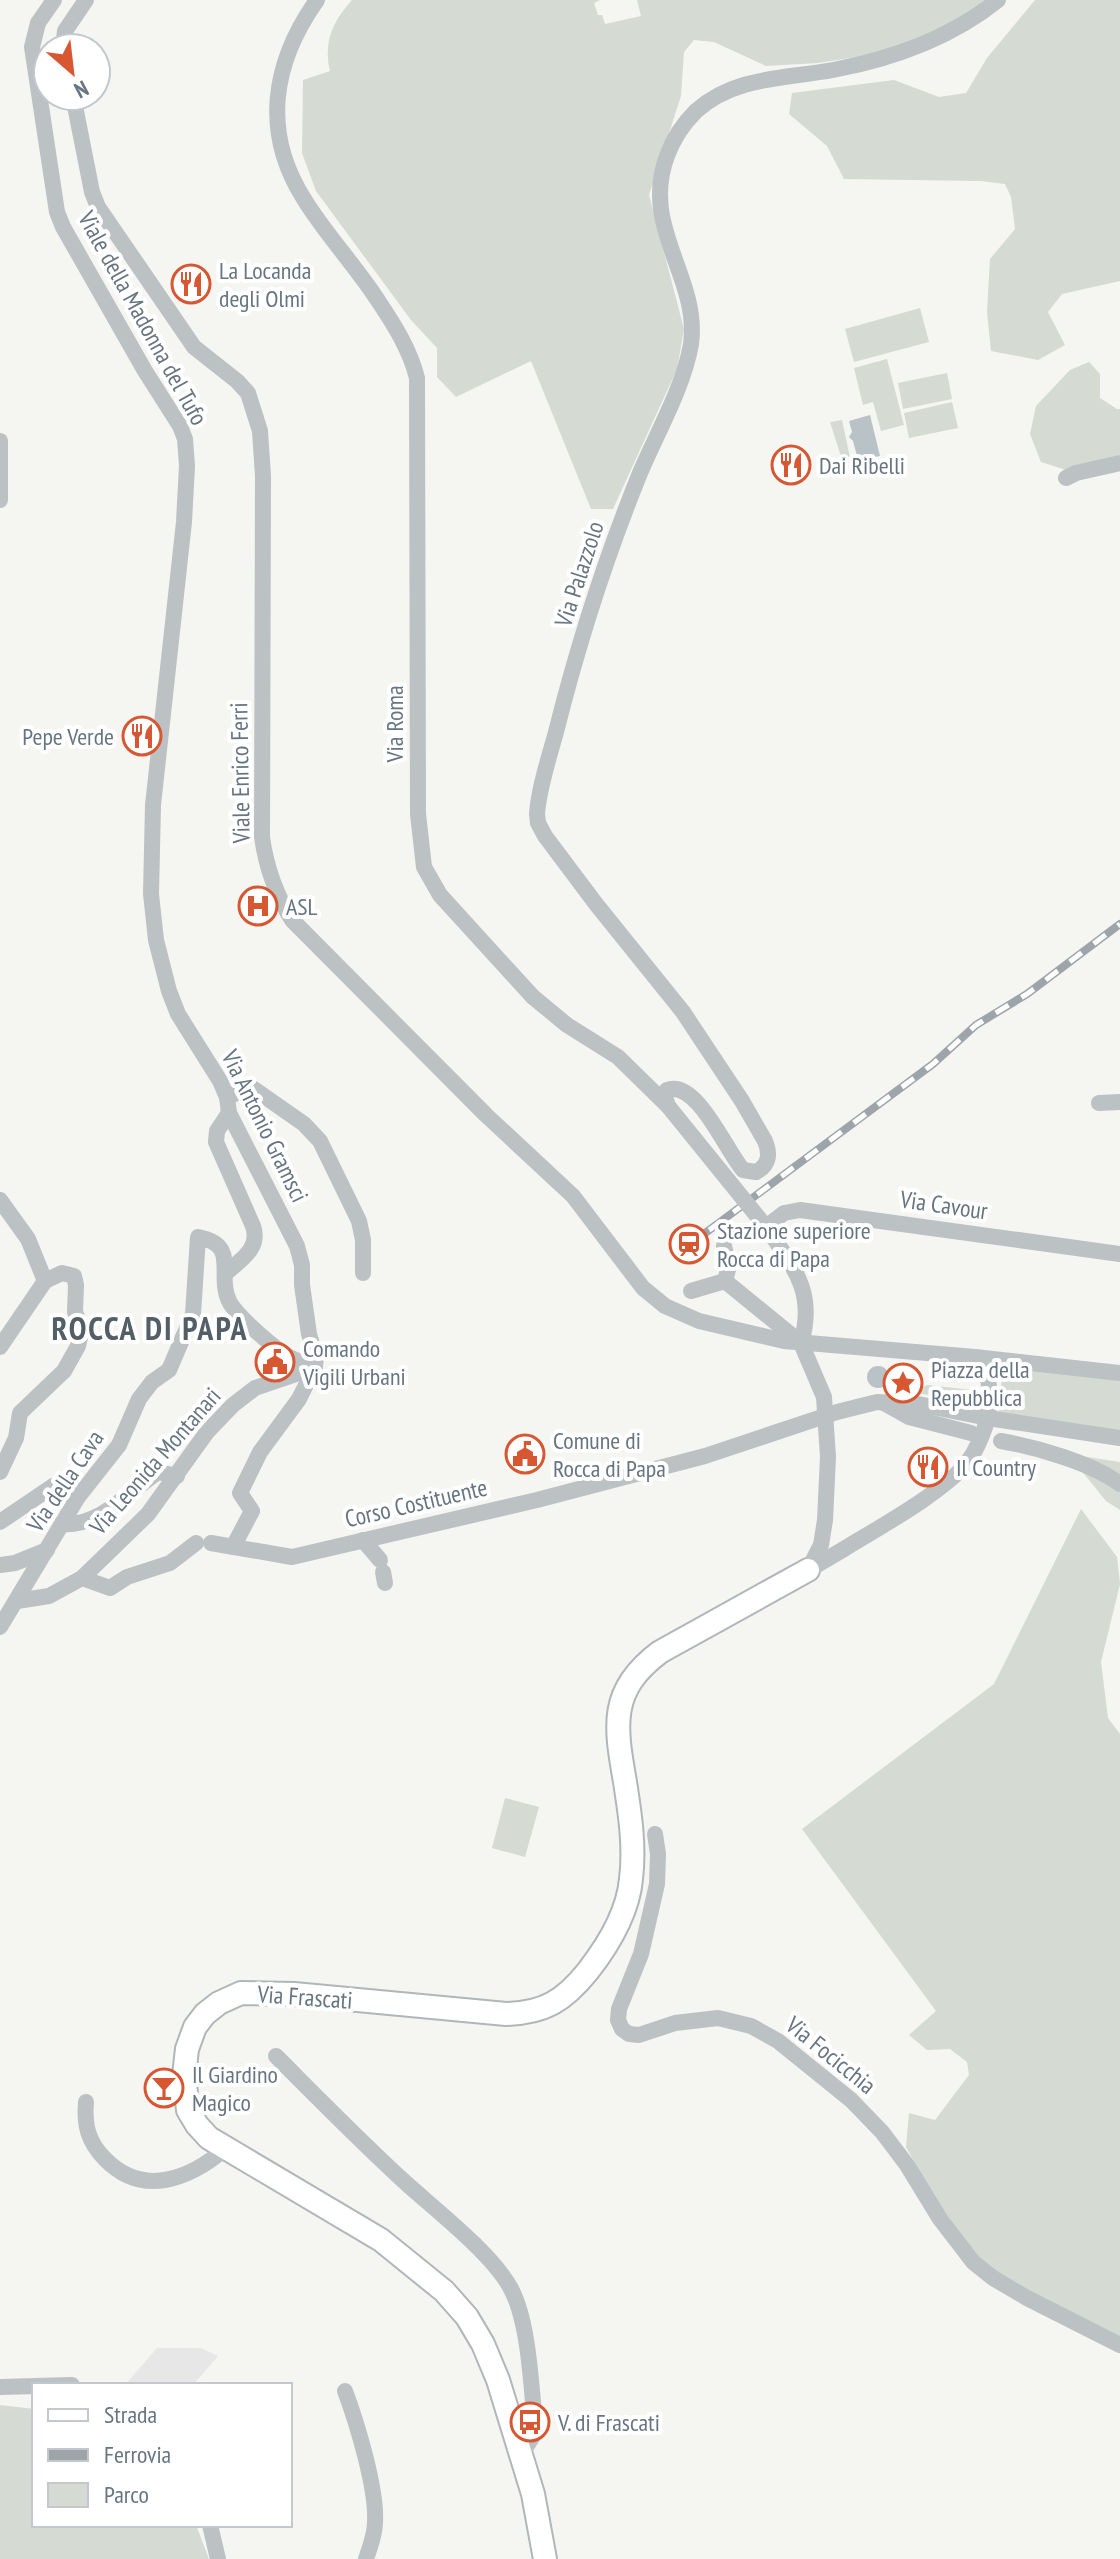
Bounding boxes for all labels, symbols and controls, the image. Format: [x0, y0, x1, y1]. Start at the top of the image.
north arrow [32, 32, 112, 112]
text: N [70, 75, 93, 105]
street label: Viale della Madonna del Tufo [71, 205, 215, 430]
place label: La Locanda degli Olmi [219, 255, 311, 314]
restaurant icon: La Locanda degli Olmi [170, 263, 212, 305]
restaurant icon: Dai Ribelli [770, 444, 812, 486]
place label: Dai Ribelli [819, 450, 905, 481]
street label: Via Palazzolo [547, 517, 611, 632]
street label: Via Roma [379, 685, 410, 764]
street label: Viale Enrico Ferri [223, 702, 257, 845]
restaurant icon: Pepe Verde [121, 715, 163, 757]
place label: Pepe Verde [22, 721, 114, 752]
hospital icon: ASL [237, 885, 279, 927]
place label: ASL [286, 891, 318, 922]
street label: Via Antonio Gramsci [214, 1044, 315, 1207]
street label: Via Cavour [897, 1183, 990, 1227]
place label: Stazione superiore Rocca di Papa [717, 1215, 871, 1274]
station icon: Stazione superiore Rocca di Papa [668, 1223, 710, 1265]
district label: ROCCA DI PAPA [51, 1307, 249, 1349]
place label: Comando Vigili Urbani [302, 1333, 406, 1392]
public building icon: Comando Vigili Urbani [254, 1341, 296, 1383]
place label: Piazza della Repubblica [931, 1354, 1030, 1413]
place icon: Piazza della Repubblica [882, 1362, 924, 1404]
street label: Via Leonida Montanari [82, 1381, 227, 1542]
street label: Via della Cava [19, 1424, 110, 1539]
place label: Comune di Rocca di Papa [553, 1425, 666, 1484]
public building icon: Comune di Rocca di Papa [504, 1433, 546, 1475]
restaurant icon: Il Country [907, 1446, 949, 1488]
place label: Il Country [956, 1452, 1036, 1483]
street label: Corso Costituente [342, 1472, 490, 1534]
street label: Via Frascati [255, 1978, 354, 2016]
street label: Via Focicchia [779, 2009, 882, 2101]
place label: Il Giardino Magico [192, 2059, 278, 2118]
bar icon: Il Giardino Magico [143, 2067, 185, 2109]
legend [32, 2383, 292, 2527]
text: Strada [104, 2399, 157, 2430]
bus stop icon: V. di Frascati [509, 2401, 551, 2443]
place label: V. di Frascati [557, 2407, 660, 2438]
text: Ferrovia [104, 2439, 171, 2470]
text: Parco [104, 2479, 149, 2510]

